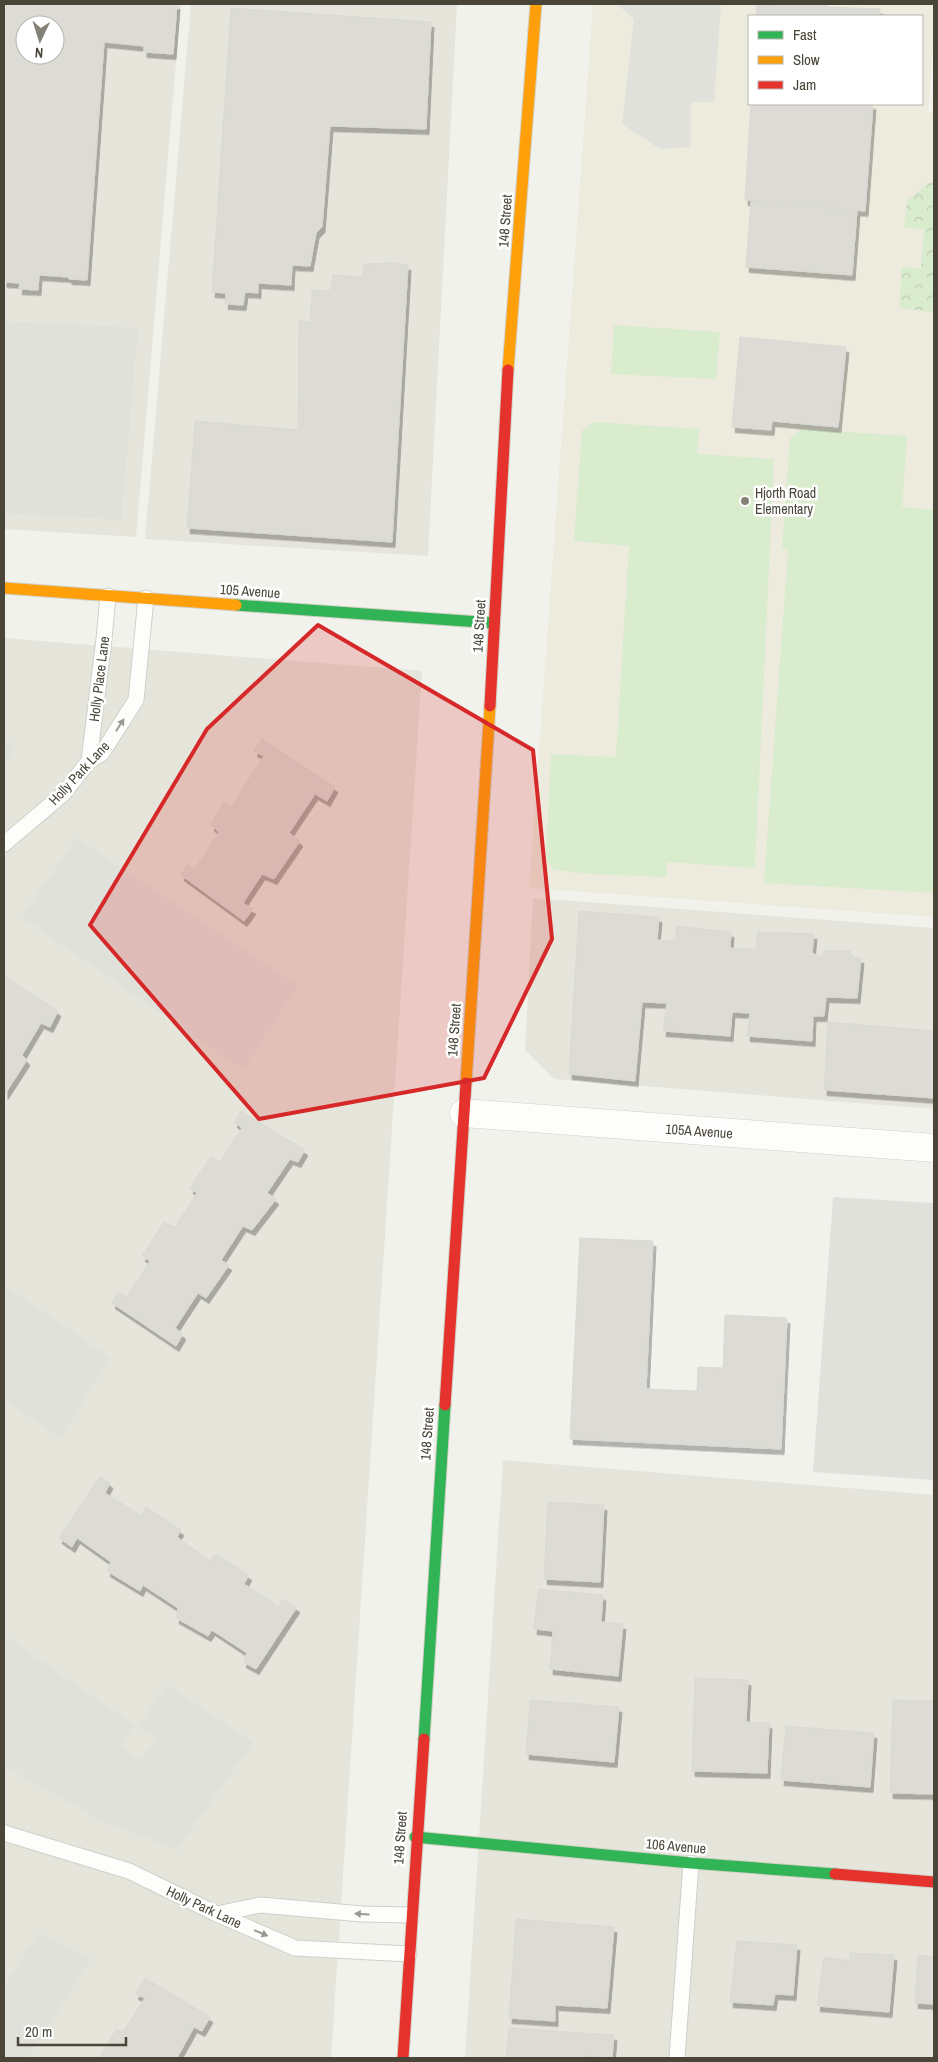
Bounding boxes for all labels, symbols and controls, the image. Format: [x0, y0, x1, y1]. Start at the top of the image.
north arrow [15, 15, 65, 65]
legend [748, 15, 923, 105]
text: Fast [793, 24, 817, 45]
text: N [34, 44, 44, 62]
text: Slow [793, 49, 820, 70]
text: Jam [793, 74, 816, 95]
street label: 148 Street [494, 194, 516, 248]
place label: Hjorth Road Elementary [755, 484, 816, 518]
marker: Hjorth Road Elementary [739, 495, 751, 507]
street label: 105 Avenue [219, 580, 281, 602]
street label: 148 Street [469, 599, 489, 653]
street label: Holly Place Lane [85, 635, 113, 723]
one-way arrow [115, 718, 125, 731]
street label: Holly Park Lane [45, 737, 113, 809]
street label: 148 Street [443, 1003, 465, 1057]
street label: 105A Avenue [665, 1120, 733, 1142]
street label: 148 Street [416, 1407, 438, 1461]
street label: 148 Street [389, 1811, 411, 1865]
street label: 106 Avenue [645, 1834, 707, 1858]
street label: Holly Park Lane [163, 1882, 245, 1932]
one-way arrow [354, 1909, 370, 1917]
one-way arrow [254, 1930, 268, 1938]
scale bar [18, 2014, 125, 2046]
text: 20 m [25, 2021, 52, 2042]

